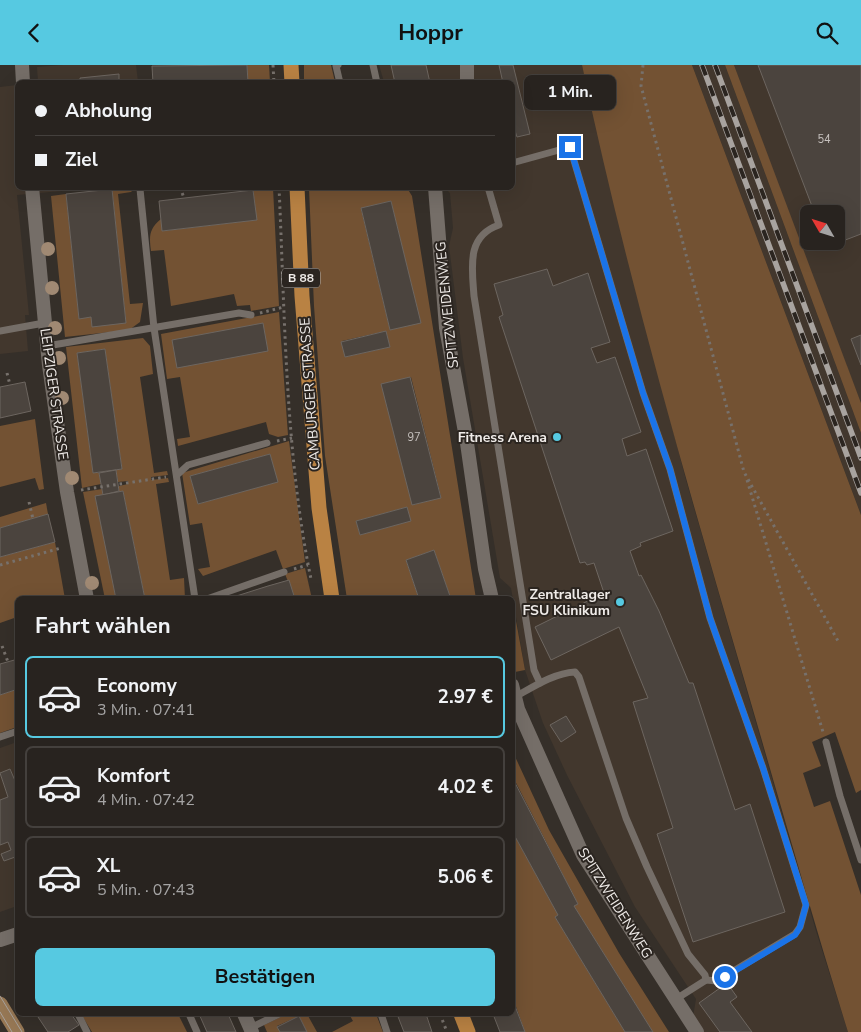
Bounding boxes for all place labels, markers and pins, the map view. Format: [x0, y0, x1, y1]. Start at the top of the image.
place label: Fitness Arena [458, 428, 547, 447]
marker: Fitness Arena [551, 431, 563, 443]
place label: Zentrallager FSU Klinikum [522, 585, 610, 620]
marker: Zentrallager FSU Klinikum [614, 596, 626, 608]

